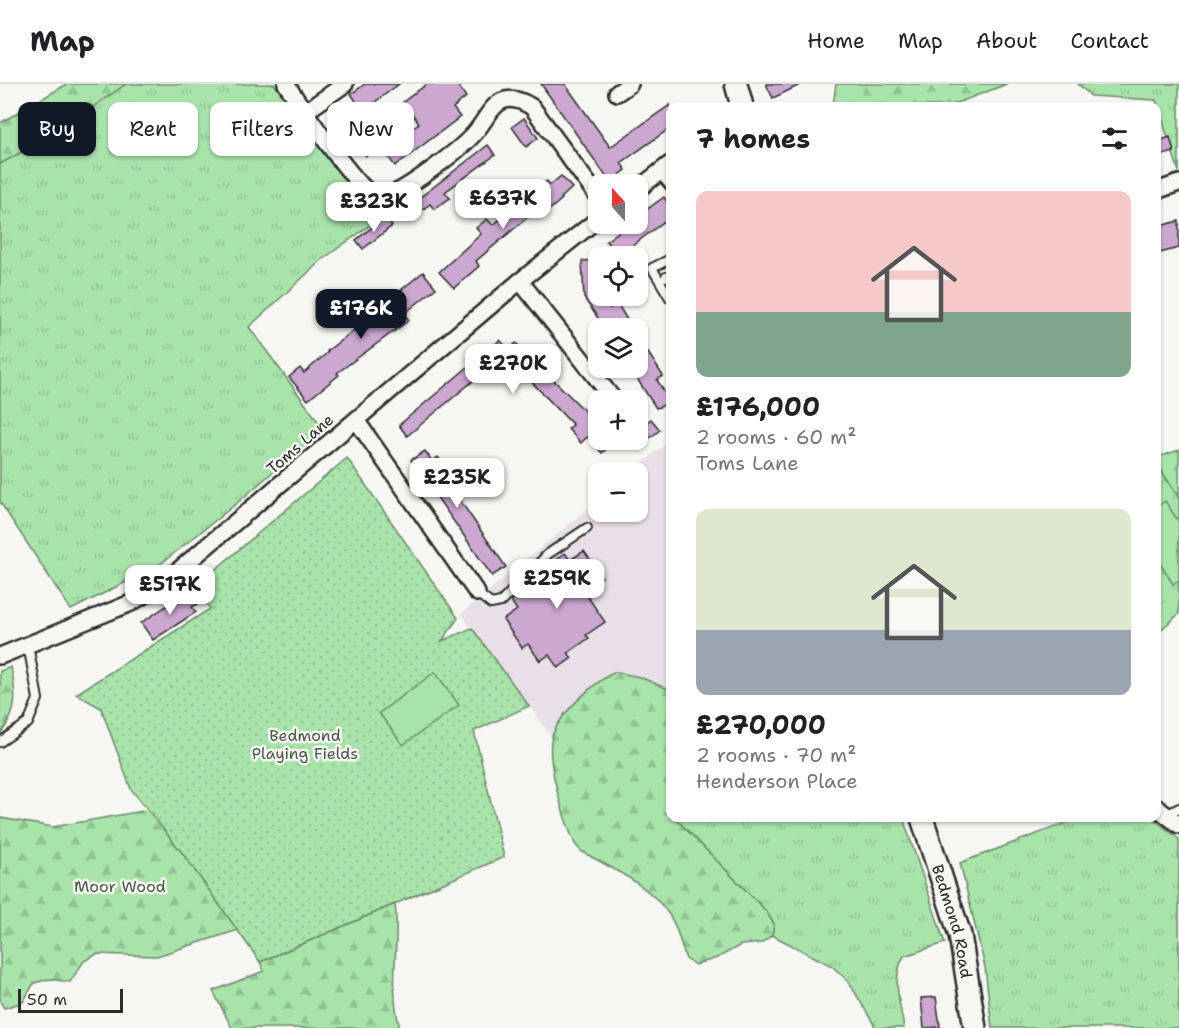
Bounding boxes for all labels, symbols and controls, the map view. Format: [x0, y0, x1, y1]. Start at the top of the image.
text: Map [30, 22, 95, 60]
text: Home [807, 27, 865, 55]
text: Map [898, 27, 943, 55]
text: About [976, 27, 1037, 55]
text: Contact [1070, 27, 1149, 55]
chip: Buy [18, 102, 96, 156]
chip: Rent [108, 102, 198, 156]
chip: Filters [210, 102, 315, 156]
chip: New [327, 102, 414, 156]
text: 7 homes [696, 121, 810, 156]
icon: filters [1098, 122, 1131, 155]
north arrow [588, 174, 648, 234]
map controls [588, 174, 648, 522]
pin: £637K [461, 179, 545, 230]
pin: £323K [332, 182, 416, 233]
text: £637K [469, 185, 537, 211]
text: £323K [340, 188, 408, 214]
icon: home [860, 230, 968, 338]
button: locate [588, 246, 648, 306]
pin: £176K [319, 289, 403, 340]
text: £176K [330, 295, 392, 321]
button: layers [588, 318, 648, 378]
pin: £270K [471, 344, 555, 395]
text: £270K [479, 350, 547, 376]
text: £176,000 [696, 389, 820, 424]
button: + [588, 390, 648, 450]
street label: Toms Lane [262, 409, 338, 479]
text: 2 rooms · 60 m² [696, 424, 856, 450]
text: Toms Lane [696, 450, 799, 476]
pin: £235K [415, 458, 499, 509]
button: − [588, 462, 648, 522]
text: £235K [423, 464, 491, 490]
icon: home [860, 548, 968, 656]
pin: £259K [515, 559, 599, 610]
pin: £517K [128, 565, 212, 616]
text: £259K [523, 565, 591, 591]
text: £517K [139, 571, 201, 597]
text: £270,000 [696, 707, 826, 742]
park label: Bedmond Playing Fields [252, 725, 358, 764]
text: 2 rooms · 70 m² [696, 742, 857, 768]
text: Henderson Place [696, 768, 858, 794]
street label: Bedmond Road [927, 862, 977, 980]
park label: Moor Wood [74, 876, 166, 897]
scale bar [18, 986, 123, 1014]
text: 50 m [27, 989, 67, 1010]

